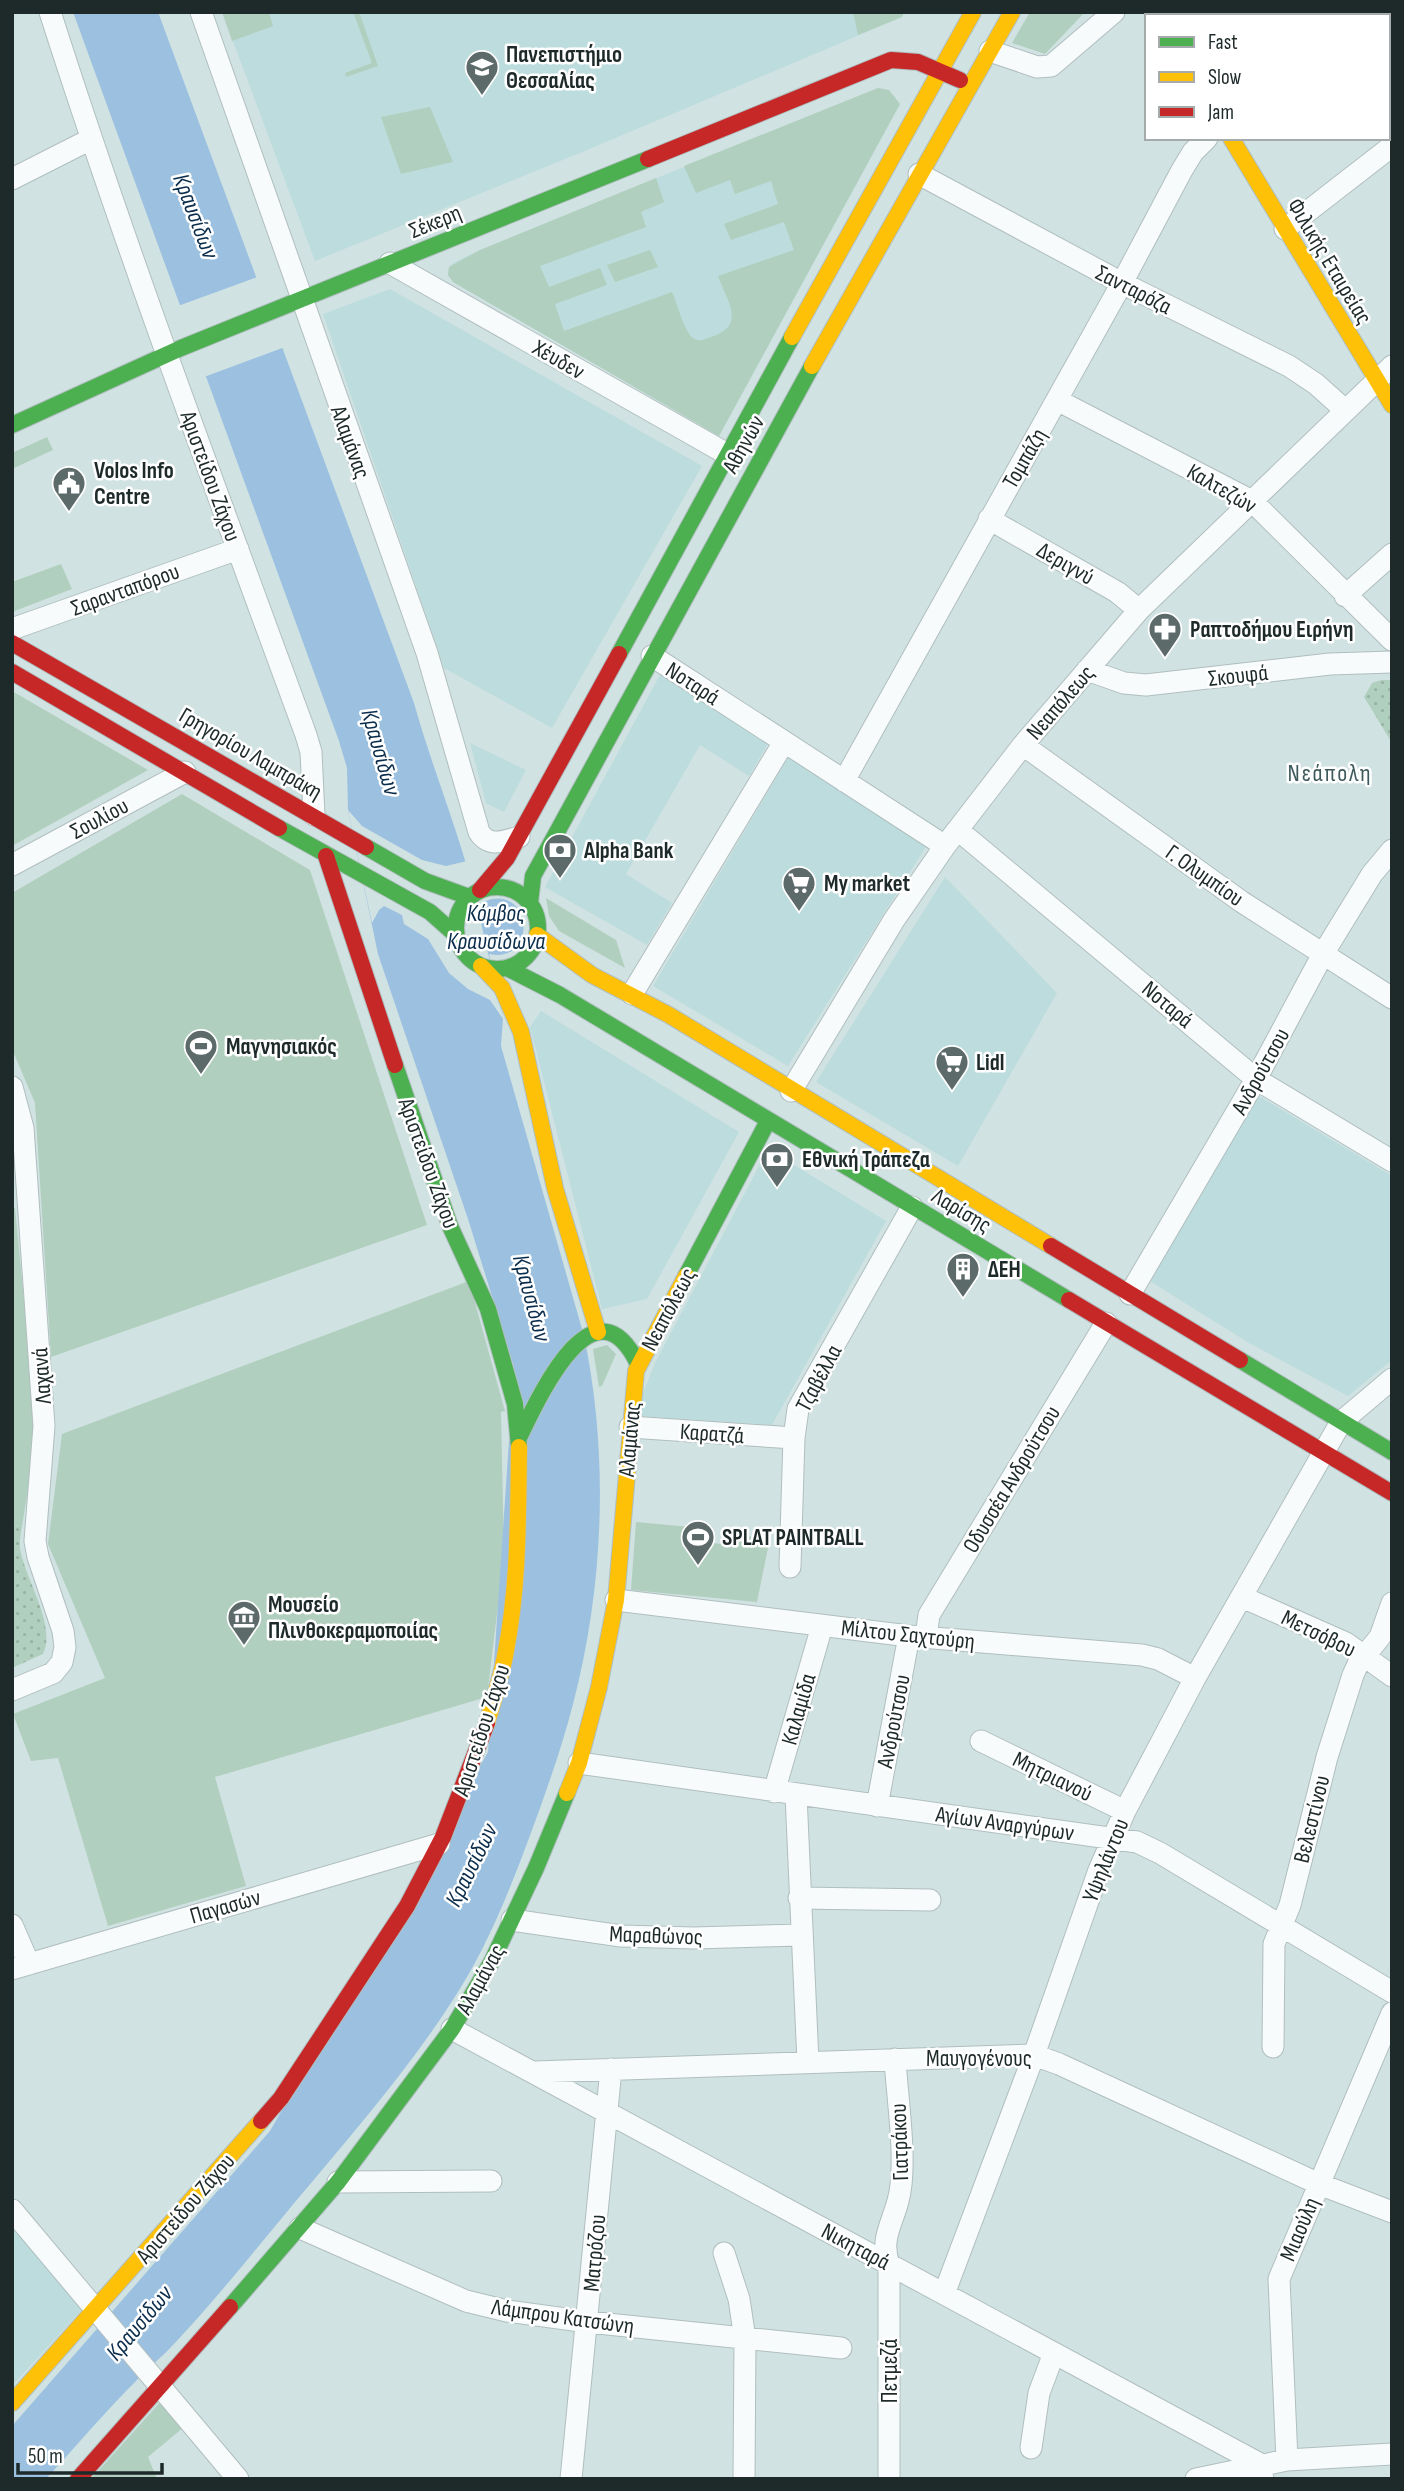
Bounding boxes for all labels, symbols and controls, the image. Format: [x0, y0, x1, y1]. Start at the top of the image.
legend [1145, 14, 1390, 140]
text: Fast [1208, 30, 1238, 55]
place label: Πανεπιστήμιο Θεσσαλίας [506, 41, 622, 95]
school or university icon: Πανεπιστήμιο Θεσσαλίας [463, 48, 501, 97]
text: Slow [1208, 65, 1242, 90]
text: Jam [1207, 100, 1234, 125]
water label: Κραυσίδων [166, 170, 225, 263]
street label: Φιλικής Εταιρείας [1280, 193, 1378, 330]
street label: Σέκερη [405, 199, 466, 245]
street label: Σανταρόζα [1091, 259, 1177, 321]
street label: Χέυδεν [527, 333, 589, 386]
street label: Αλαμάνας [324, 401, 376, 483]
street label: Αριστείδου Ζάχου [173, 406, 247, 545]
street label: Αθηνών [716, 411, 771, 479]
street label: Τομπάζη [997, 424, 1053, 493]
place label: Volos Info Centre [94, 457, 174, 511]
street label: Καλτεζών [1182, 458, 1261, 520]
public building icon: Volos Info Centre [50, 464, 88, 513]
street label: Δεριγνύ [1032, 536, 1099, 591]
street label: Σαρανταπόρου [67, 557, 183, 622]
pharmacy icon: Ραπτοδήμου Ειρήνη [1146, 610, 1184, 659]
place label: Ραπτοδήμου Ειρήνη [1190, 616, 1353, 644]
street label: Νοταρά [660, 656, 725, 712]
street label: Σκουφά [1207, 659, 1270, 693]
street label: Νεαπόλεως [1021, 660, 1101, 746]
street label: Γρηγορίου Λαμπράκη [174, 702, 327, 806]
water label: Κραυσίδων [354, 706, 407, 799]
district label: Νεάπολη [1287, 759, 1373, 788]
street label: Σουλίου [66, 792, 133, 846]
bank icon: Alpha Bank [541, 831, 579, 880]
place label: Alpha Bank [583, 837, 674, 865]
street label: Γ. Ολυμπίου [1160, 839, 1249, 913]
supermarket icon: My market [780, 864, 818, 913]
place label: My market [824, 870, 911, 898]
water label: Κόμβος Κραυσίδωνα [447, 899, 545, 956]
street label: Νοταρά [1136, 975, 1199, 1035]
street label: Ανδρούτσου [1225, 1023, 1296, 1120]
sports icon: Μαγνησιακός [182, 1027, 220, 1076]
place label: Μαγνησιακός [226, 1033, 337, 1061]
supermarket icon: Lidl [933, 1043, 971, 1092]
place label: Lidl [976, 1049, 1004, 1077]
street label: Αριστείδου Ζάχου [391, 1093, 465, 1232]
bank icon: Εθνική Τράπεζα [758, 1140, 796, 1189]
place label: Εθνική Τράπεζα [802, 1146, 930, 1174]
street label: Λαρίσης [926, 1182, 996, 1239]
building icon: ΔΕΗ [944, 1250, 982, 1299]
water label: Κραυσίδων [506, 1252, 557, 1345]
place label: ΔΕΗ [988, 1256, 1021, 1284]
street label: Νεαπόλεως [635, 1263, 702, 1356]
street label: Τζαβέλλα [790, 1340, 848, 1417]
street label: Λαχανά [26, 1347, 58, 1406]
street label: Αλαμάνας [613, 1400, 647, 1479]
street label: Οδυσσέα Ανδρούτσου [957, 1401, 1067, 1558]
street label: Καρατζά [679, 1418, 745, 1450]
sports icon: SPLAT PAINTBALL [679, 1518, 717, 1567]
place label: SPLAT PAINTBALL [722, 1524, 863, 1552]
place label: Μουσείο Πλινθοκεραμοποιίας [268, 1591, 438, 1645]
museum icon: Μουσείο Πλινθοκεραμοποιίας [225, 1598, 263, 1647]
street label: Μετσόβου [1277, 1604, 1360, 1664]
street label: Μίλτου Σαχτούρη [840, 1614, 976, 1656]
street label: Αριστείδου Ζάχου [447, 1661, 516, 1801]
street label: Καλαμίδα [775, 1670, 823, 1748]
street label: Ανδρούτσου [871, 1672, 917, 1771]
street label: Μητριανού [1008, 1746, 1097, 1808]
street label: Βελεστίνου [1288, 1773, 1336, 1866]
street label: Αγίων Αναργύρων [933, 1800, 1076, 1848]
street label: Υψηλάντου [1076, 1814, 1135, 1906]
water label: Κραυσίδων [439, 1818, 504, 1911]
street label: Παγασών [187, 1884, 264, 1930]
street label: Μαραθώνος [609, 1920, 703, 1952]
street label: Αλαμάνας [450, 1940, 511, 2020]
street label: Μαυγογένους [926, 2045, 1032, 2073]
street label: Γιατράκου [885, 2103, 915, 2181]
street label: Αριστείδου Ζάχου [130, 2148, 241, 2270]
street label: Μιαούλη [1274, 2193, 1326, 2266]
street label: Ματρόζου [578, 2213, 612, 2293]
street label: Νικηταρά [817, 2217, 895, 2277]
water label: Κραυσίδων [100, 2280, 179, 2367]
street label: Λάμπρου Κατσώνη [489, 2293, 636, 2341]
street label: Πετμεζά [876, 2338, 904, 2403]
scale bar [18, 2432, 161, 2476]
text: 50 m [28, 2444, 63, 2469]

